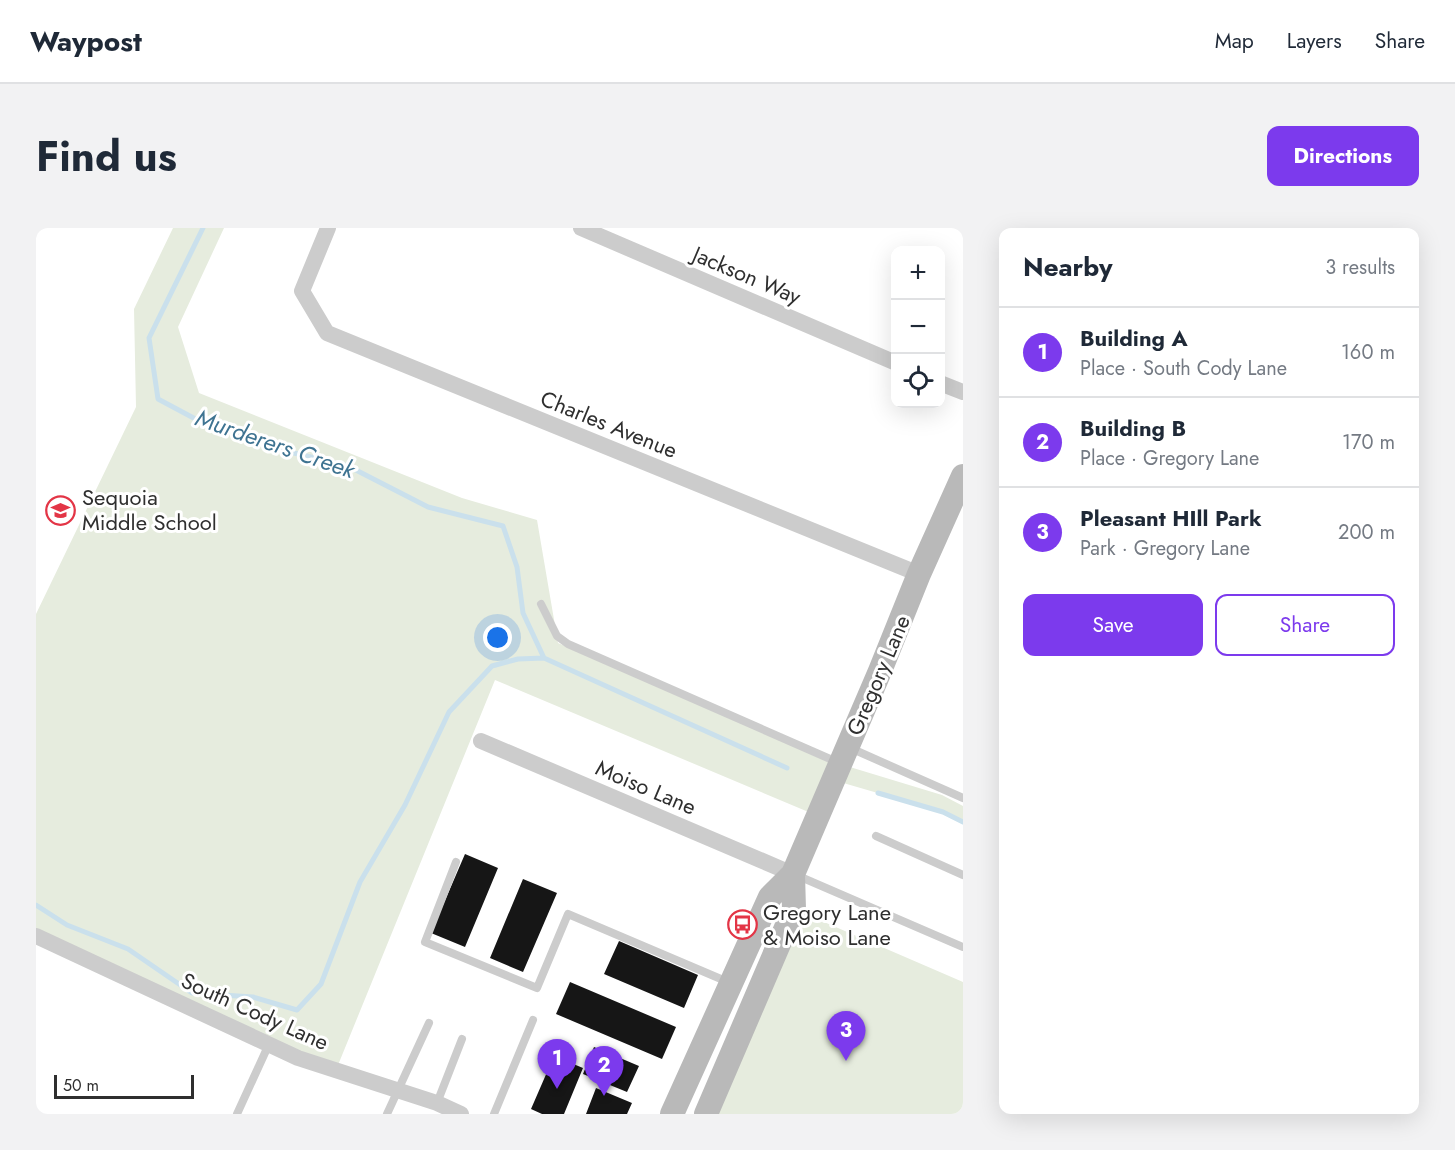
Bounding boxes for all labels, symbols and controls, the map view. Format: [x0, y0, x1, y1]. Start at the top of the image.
text: Waypost [30, 21, 142, 62]
text: Map [1215, 26, 1254, 56]
text: Layers [1287, 26, 1342, 56]
text: Share [1375, 26, 1425, 56]
text: Find us [36, 126, 177, 187]
button: Directions [1267, 126, 1419, 186]
street label: Jackson Way [685, 237, 806, 312]
map controls [891, 246, 945, 408]
button: + [891, 246, 945, 300]
text: Nearby [1023, 248, 1112, 286]
text: 3 results [1325, 253, 1395, 282]
button: − [891, 300, 945, 354]
text: Building A [1080, 322, 1188, 354]
text: 1 [1037, 338, 1048, 367]
text: 160 m [1341, 338, 1395, 367]
button: locate [891, 354, 945, 408]
text: Place · South Cody Lane [1080, 354, 1287, 383]
street label: Charles Avenue [536, 382, 682, 466]
water label: Murderers Creek [191, 400, 361, 488]
text: Building B [1080, 412, 1186, 444]
text: 2 [1036, 428, 1049, 457]
text: 170 m [1342, 428, 1395, 457]
text: Place · Gregory Lane [1080, 444, 1259, 473]
place label: Sequoia Middle School [82, 481, 217, 538]
school or university icon: Sequoia Middle School [45, 494, 77, 526]
text: Pleasant HIll Park [1080, 502, 1262, 534]
text: 3 [1036, 518, 1049, 547]
text: 200 m [1338, 518, 1395, 547]
text: Park · Gregory Lane [1080, 534, 1250, 563]
button: Save [1023, 594, 1203, 656]
button: Share [1215, 594, 1395, 656]
street label: Gregory Lane [838, 610, 918, 740]
your location [483, 623, 512, 652]
street label: Moiso Lane [591, 751, 701, 823]
place label: Gregory Lane & Moiso Lane [763, 896, 891, 953]
bus stop icon: Gregory Lane & Moiso Lane [726, 909, 758, 941]
street label: South Cody Lane [176, 964, 334, 1058]
pin: 3 [826, 1012, 866, 1061]
pin: 1 [538, 1040, 576, 1089]
pin: 2 [584, 1046, 624, 1096]
scale bar [54, 1072, 194, 1100]
text: 50 m [63, 1074, 99, 1097]

